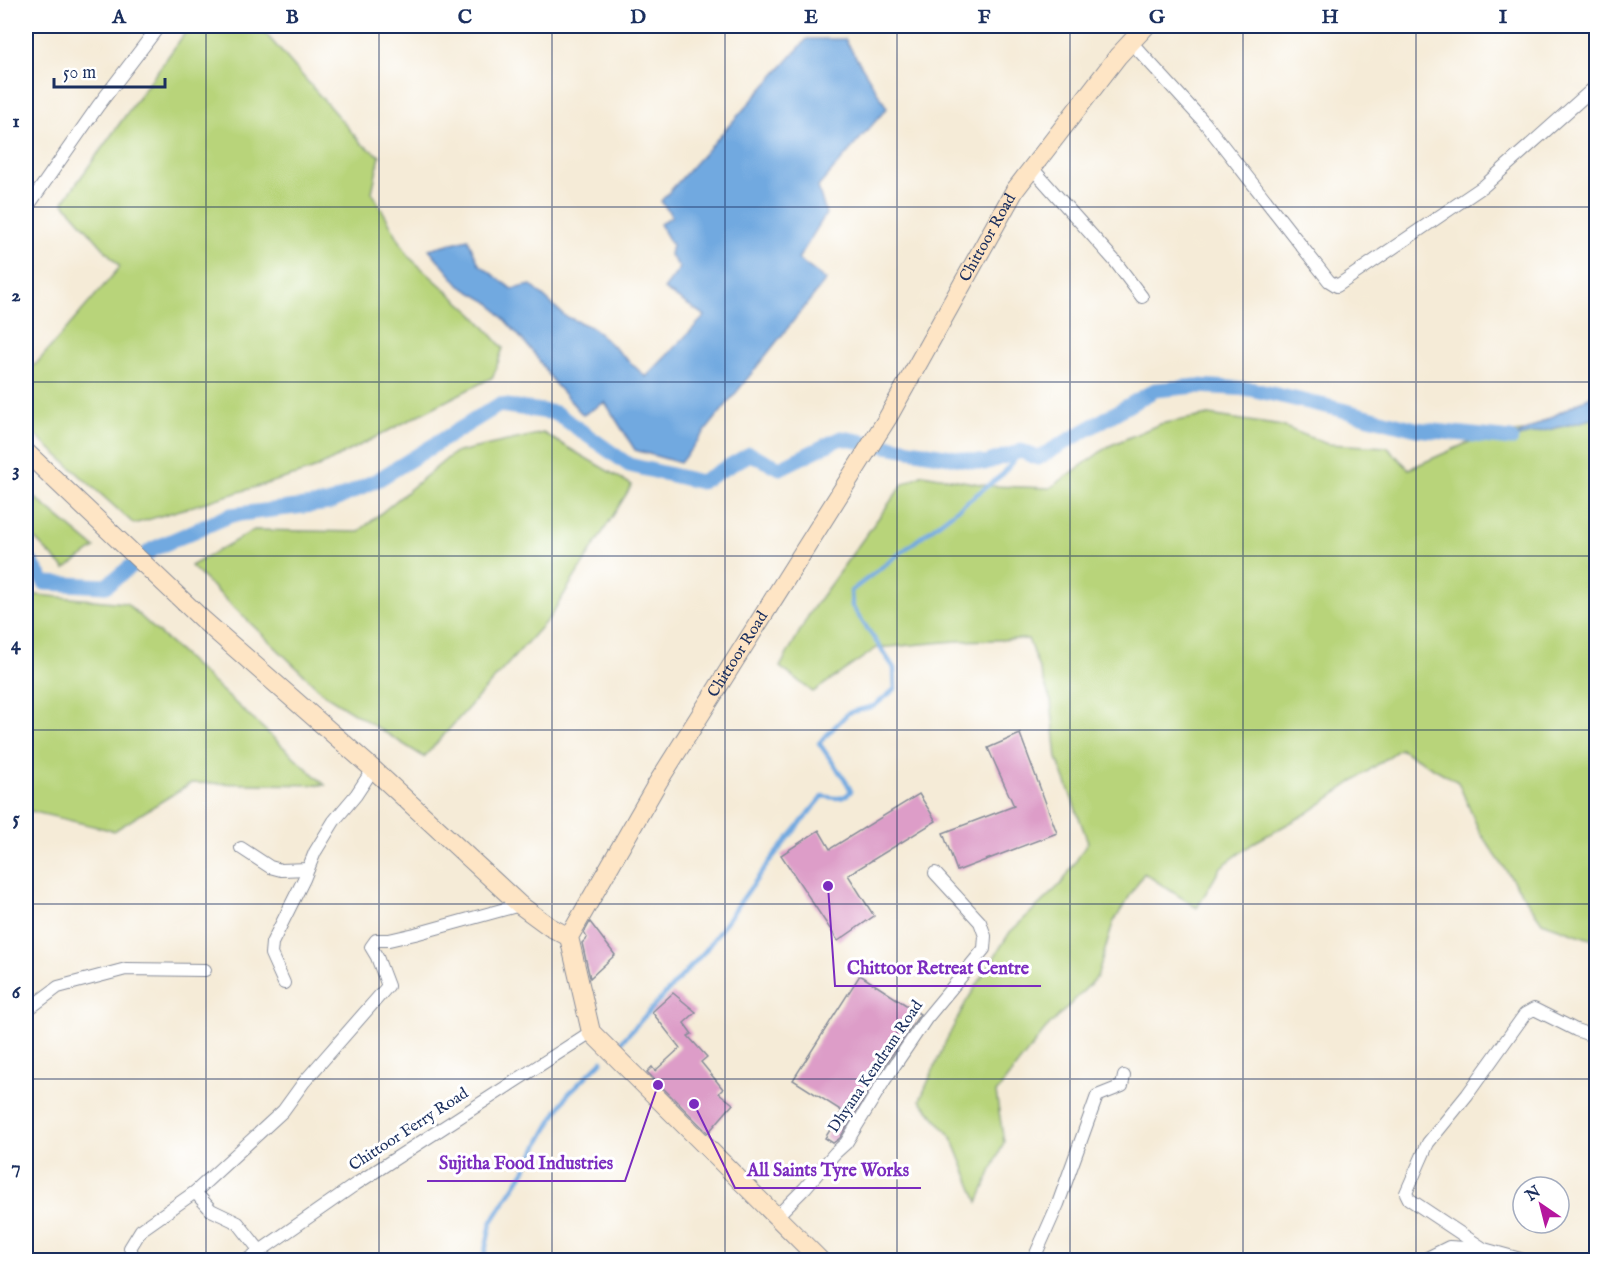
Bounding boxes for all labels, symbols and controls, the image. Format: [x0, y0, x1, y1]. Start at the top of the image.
text: A [111, 5, 127, 30]
text: B [285, 5, 299, 30]
text: C [458, 5, 472, 30]
text: D [630, 5, 646, 30]
text: E [804, 5, 818, 30]
text: F [978, 5, 991, 30]
text: G [1149, 5, 1166, 30]
text: H [1321, 5, 1339, 30]
text: I [1499, 5, 1508, 30]
scale bar [54, 51, 165, 89]
text: 50 m [63, 62, 96, 85]
text: 1 [12, 109, 20, 134]
street label: Chittoor Road [956, 190, 1021, 286]
text: 2 [11, 283, 21, 308]
text: 3 [12, 458, 20, 483]
street label: Chittoor Road [704, 607, 773, 701]
text: 4 [11, 632, 22, 657]
text: 5 [12, 806, 20, 831]
callout: Chittoor Retreat Centre [835, 950, 1041, 986]
text: Chittoor Retreat Centre [847, 958, 1030, 981]
text: 6 [12, 980, 22, 1005]
street label: Dhyana Kendram Road [824, 997, 928, 1137]
street label: Chittoor Ferry Road [346, 1084, 473, 1176]
callout: Sujitha Food Industries [427, 1145, 625, 1181]
callout: All Saints Tyre Works [735, 1152, 921, 1188]
text: Sujitha Food Industries [439, 1153, 614, 1176]
text: 7 [11, 1155, 21, 1180]
text: All Saints Tyre Works [746, 1160, 910, 1183]
north arrow [1511, 1175, 1571, 1235]
text: N [1521, 1182, 1545, 1207]

